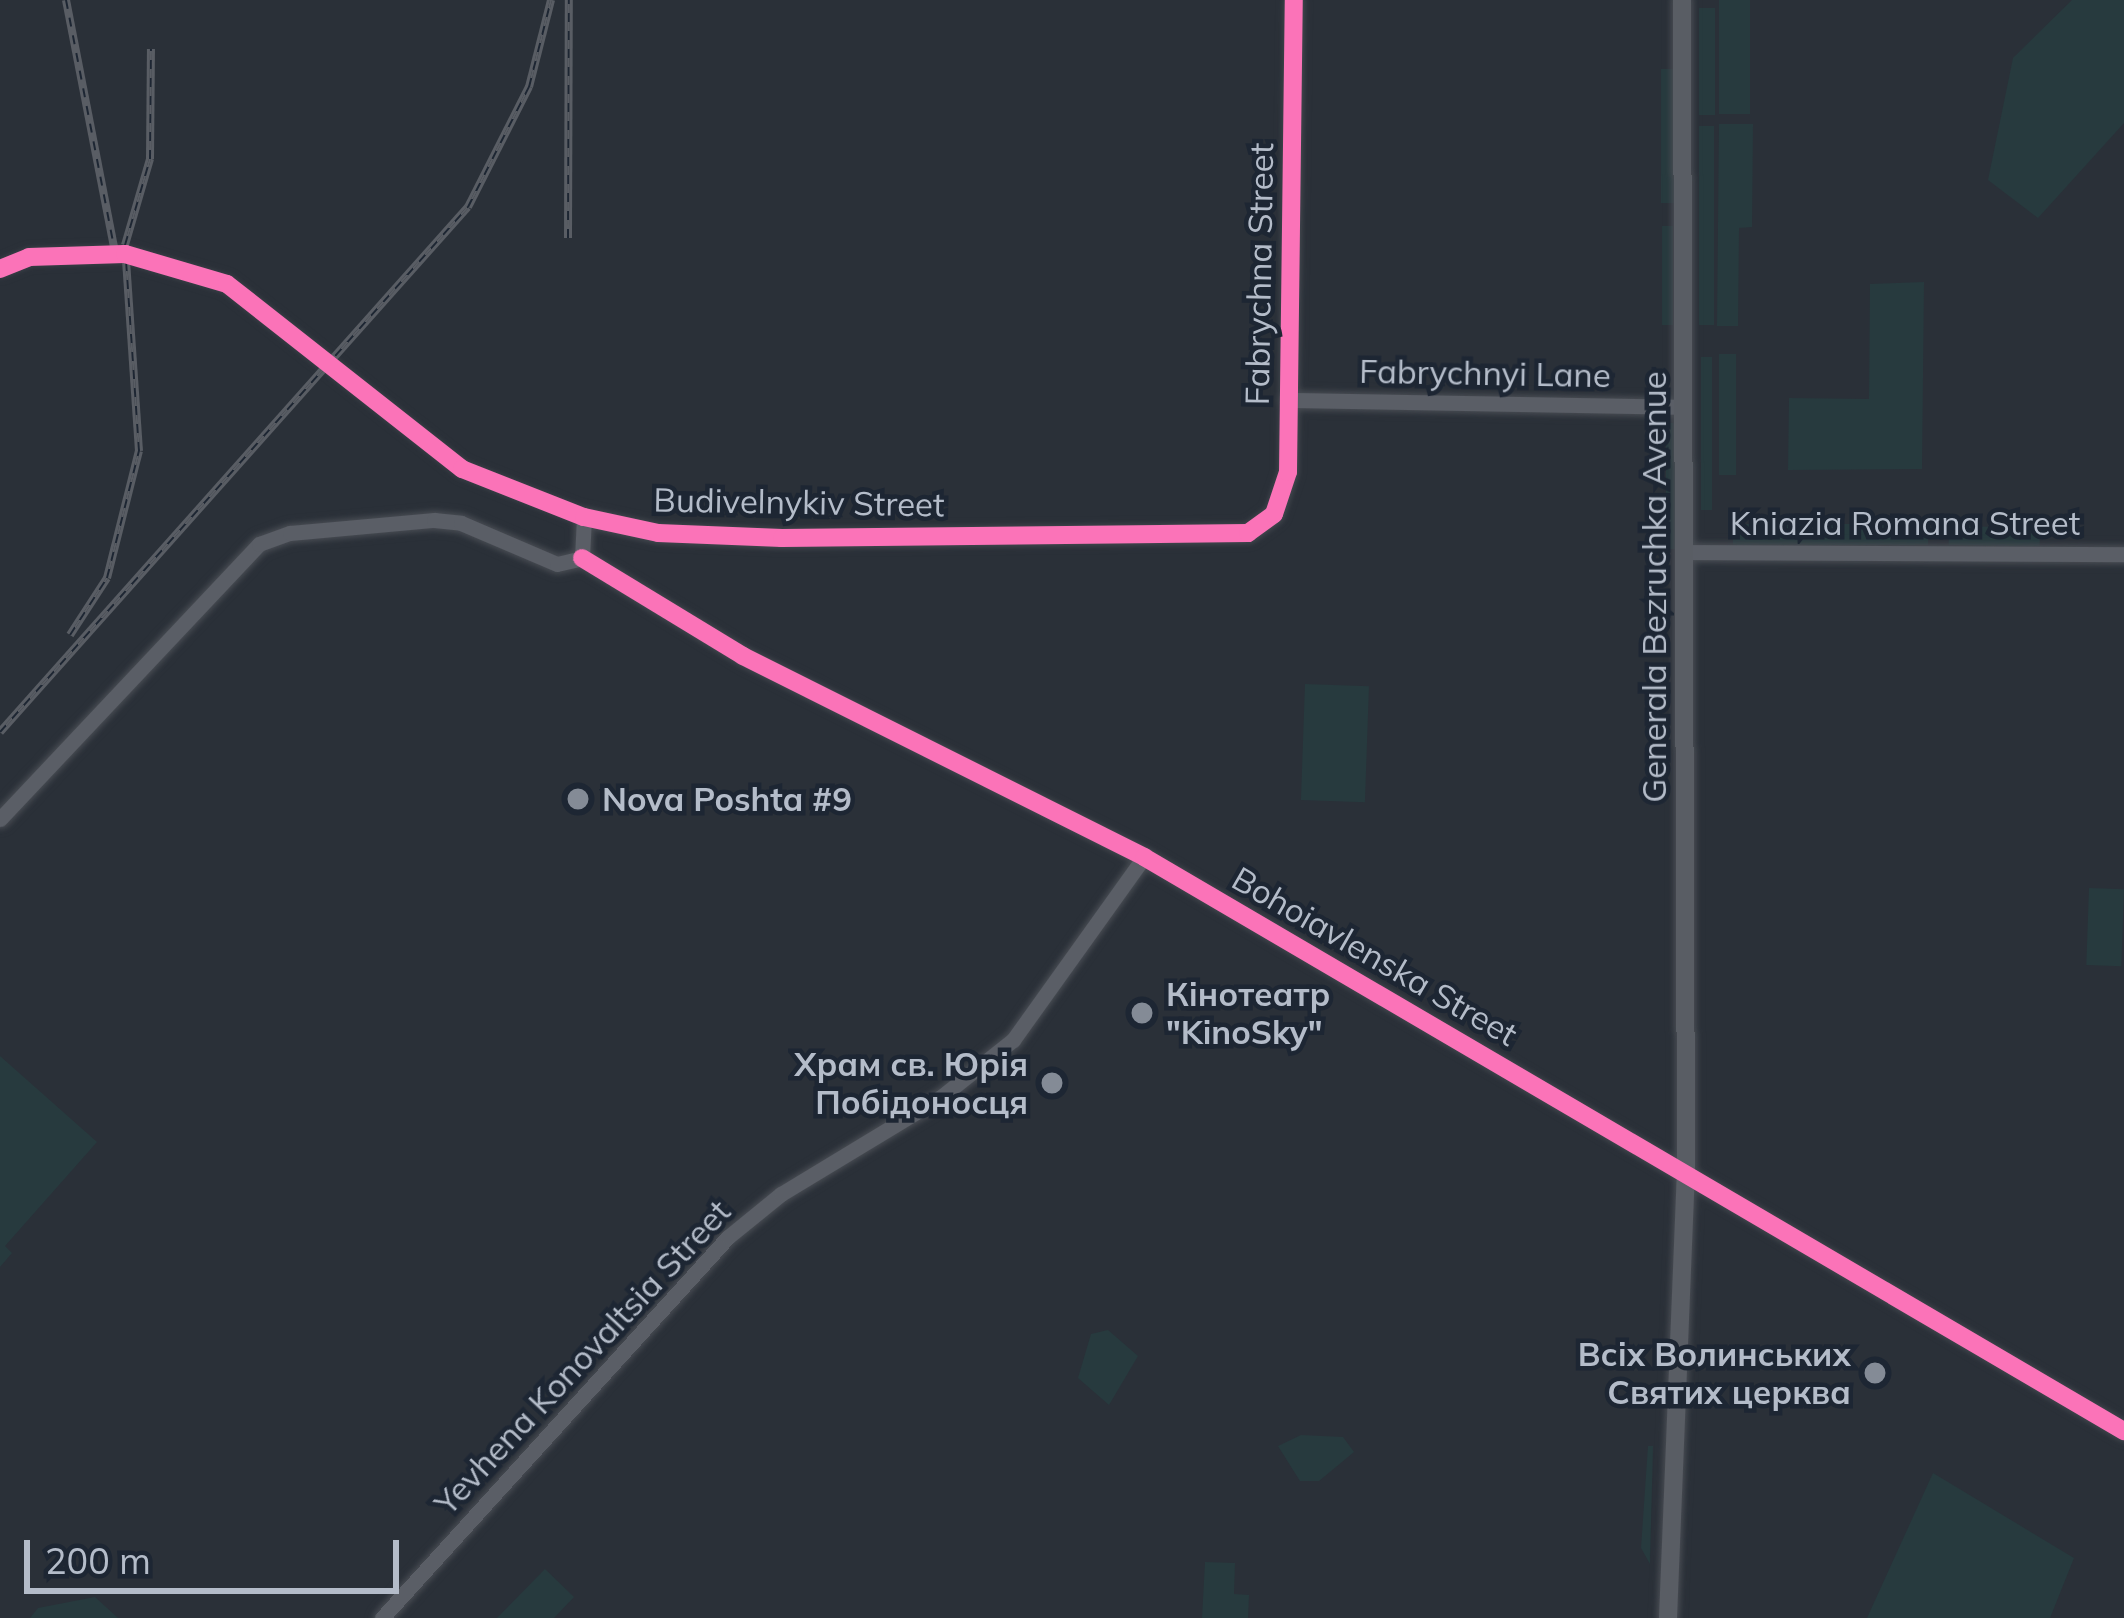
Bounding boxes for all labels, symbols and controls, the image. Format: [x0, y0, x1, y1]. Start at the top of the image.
street label: Fabrychna Street [1237, 142, 1281, 406]
street label: Fabrychnyi Lane [1359, 351, 1611, 395]
street label: Generala Bezruchka Avenue [1634, 371, 1674, 803]
street label: Budivelnykiv Street [653, 480, 945, 524]
street label: Kniazia Romana Street [1730, 503, 2080, 543]
place label: Nova Poshta #9 [602, 779, 852, 819]
marker: Nova Poshta #9 [565, 786, 591, 812]
street label: Bohoiavlenska Street [1225, 858, 1525, 1054]
place label: Кінотеатр "KinoSky" [1166, 974, 1330, 1052]
marker: Кінотеатр "KinoSky" [1129, 1000, 1155, 1026]
place label: Храм св. Юрія Побідоносця [794, 1044, 1028, 1122]
marker: Храм св. Юрія Побідоносця [1039, 1070, 1065, 1096]
street label: Yevhena Konovaltsia Street [426, 1192, 738, 1522]
place label: Всіх Волинських Святих церква [1578, 1334, 1851, 1412]
marker: Всіх Волинських Святих церква [1862, 1360, 1888, 1386]
scale bar [30, 1516, 405, 1590]
text: 200 m [45, 1538, 151, 1583]

